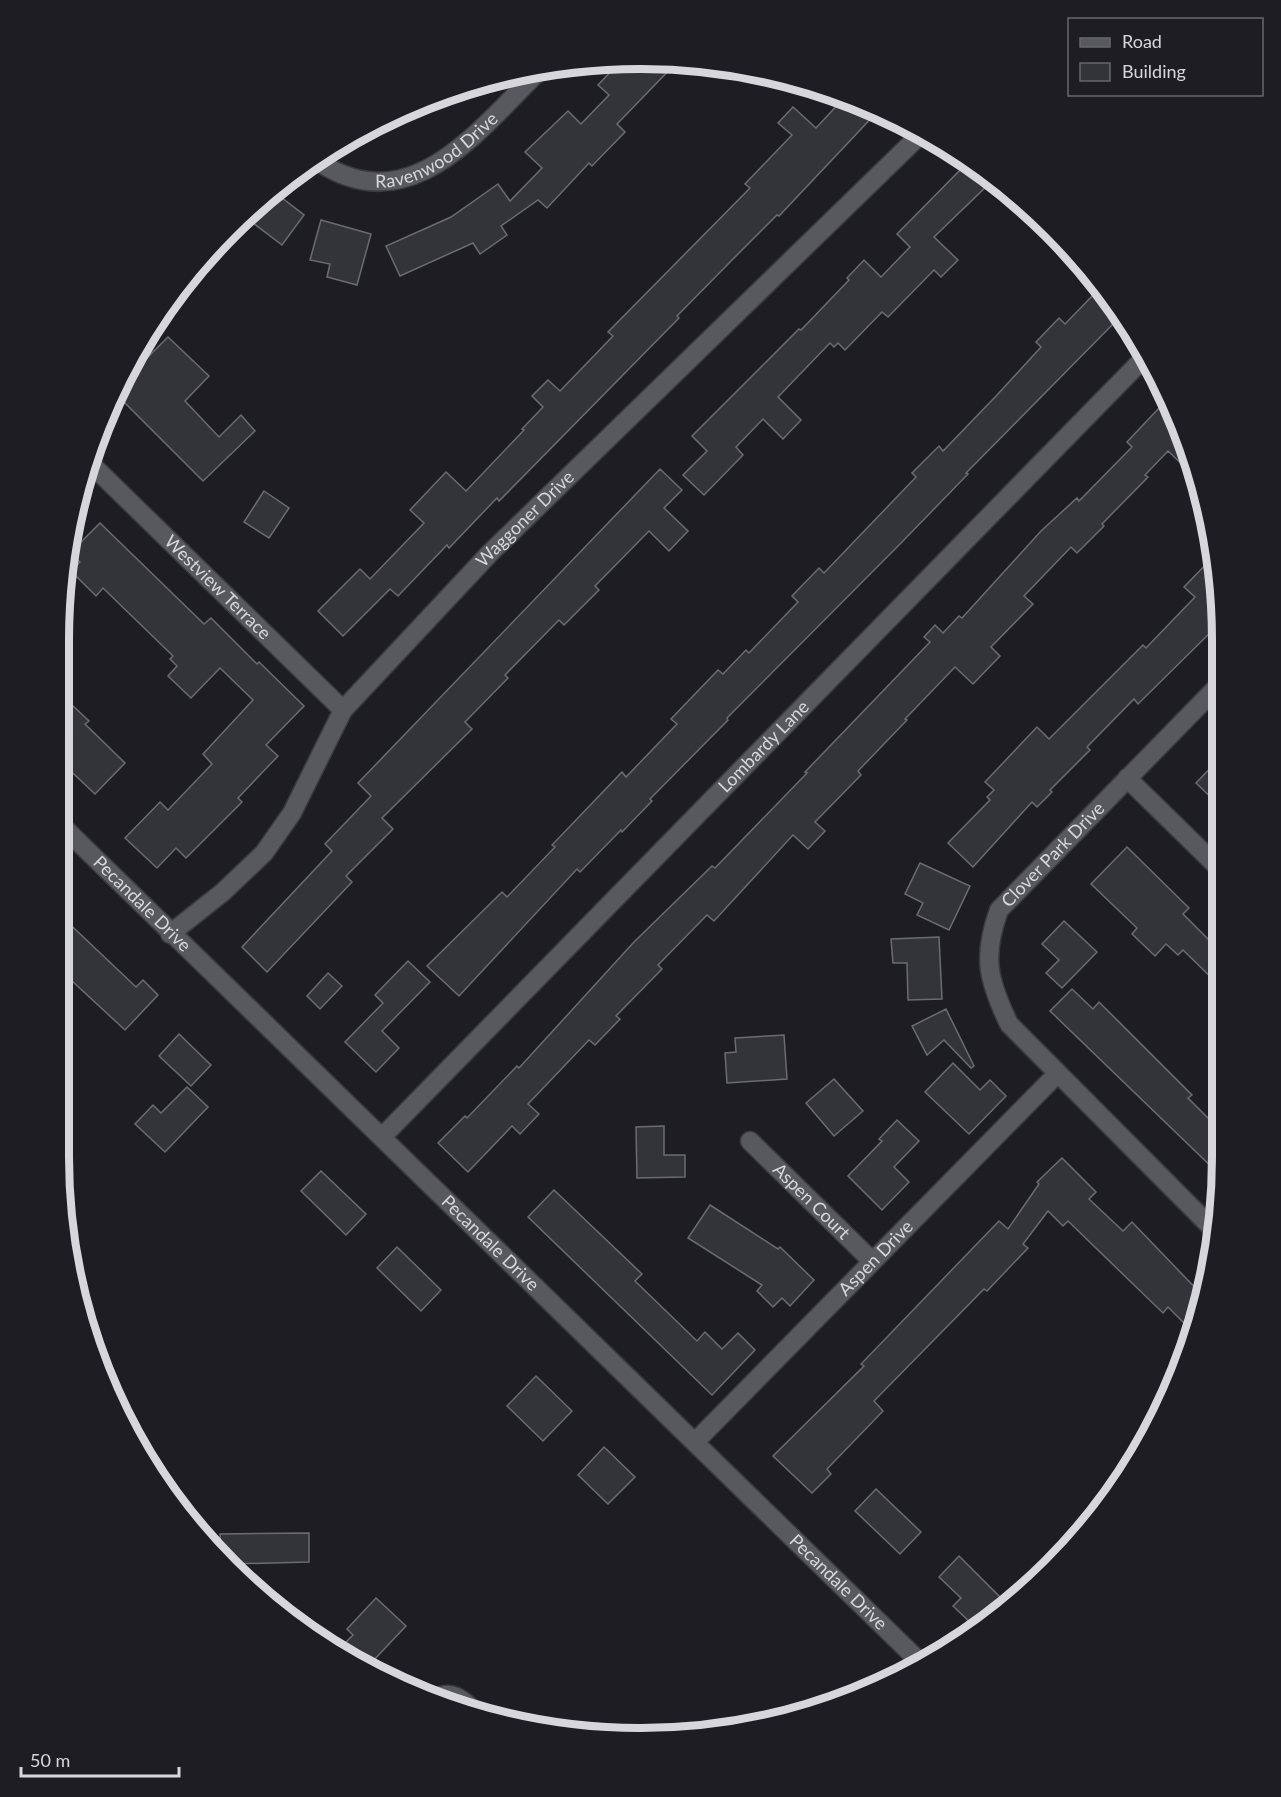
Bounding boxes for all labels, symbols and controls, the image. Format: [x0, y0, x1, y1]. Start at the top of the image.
legend [1068, 18, 1263, 96]
text: Road [1122, 30, 1162, 52]
text: Building [1122, 60, 1186, 82]
street label: Ravenwood Drive [375, 107, 502, 192]
street label: Waggoner Drive [471, 465, 578, 571]
street label: Westview Terrace [160, 530, 276, 644]
street label: Lombardy Lane [713, 695, 813, 797]
street label: Clover Park Drive [996, 797, 1109, 911]
street label: Pecandale Drive [89, 851, 196, 956]
street label: Aspen Court [769, 1158, 856, 1244]
street label: Pecandale Drive [437, 1190, 544, 1295]
street label: Aspen Drive [833, 1215, 917, 1300]
street label: Pecandale Drive [785, 1529, 892, 1634]
scale bar [21, 1740, 178, 1778]
text: 50 m [30, 1749, 70, 1771]

